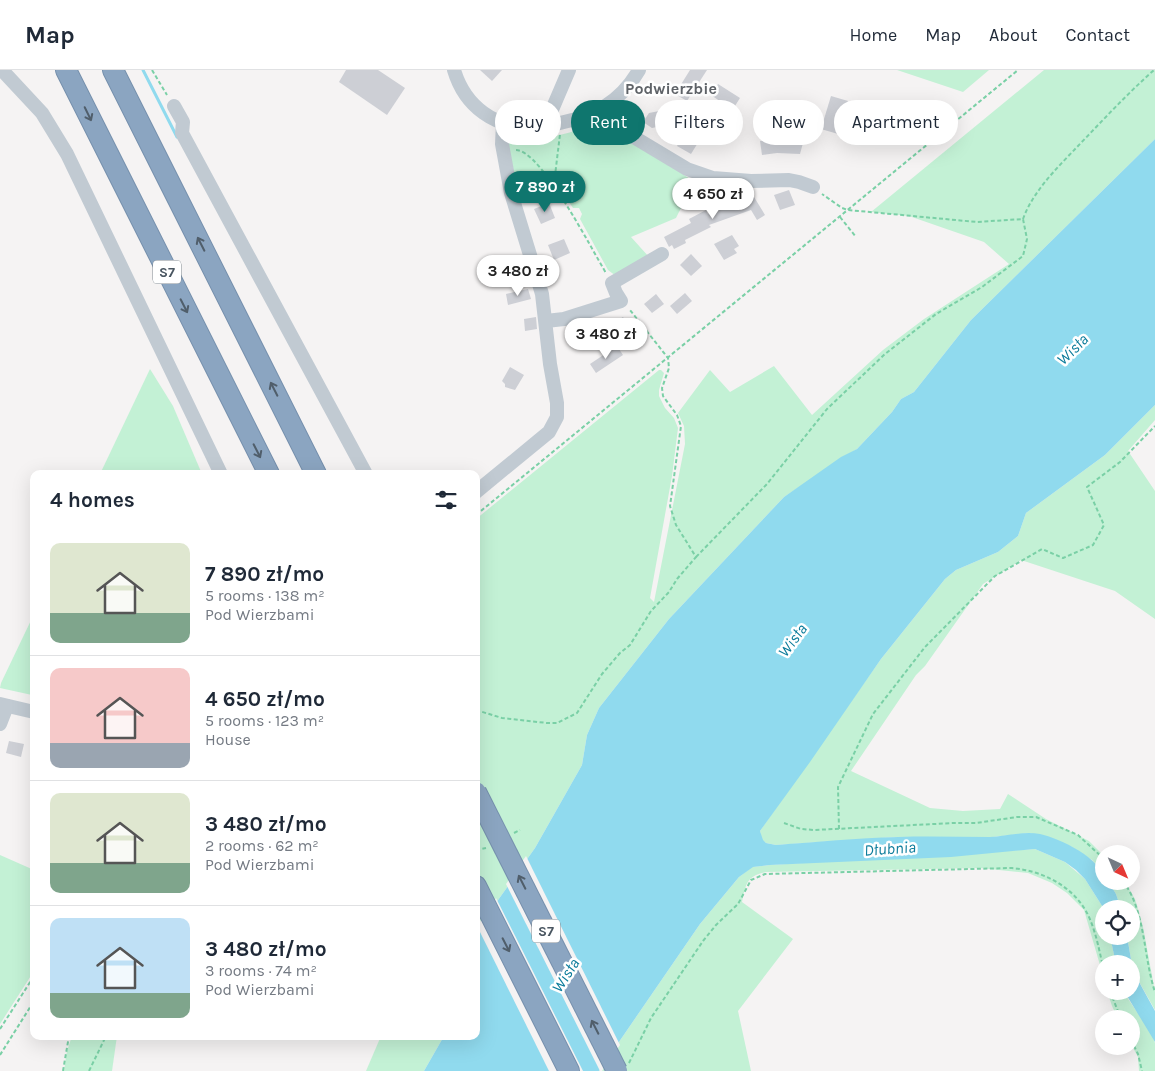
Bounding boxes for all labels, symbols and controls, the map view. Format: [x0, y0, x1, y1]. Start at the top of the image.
text: Map [25, 21, 75, 49]
text: Home [849, 24, 897, 46]
text: Map [925, 24, 961, 46]
text: About [989, 24, 1038, 46]
text: Contact [1066, 24, 1130, 46]
district label: Podwierzbie [625, 79, 717, 98]
chip: Buy [495, 100, 561, 145]
chip: Rent [571, 100, 645, 145]
chip: Filters [655, 100, 743, 145]
chip: New [753, 100, 824, 145]
chip: Apartment [834, 100, 958, 145]
one-way arrow [84, 106, 93, 121]
pin: 7 890 zł [493, 170, 597, 213]
text: 7 890 zł [515, 177, 575, 196]
pin: 4 650 zł [661, 178, 765, 220]
text: 4 650 zł [683, 184, 743, 203]
one-way arrow [196, 237, 205, 252]
pin: 3 480 zł [466, 254, 570, 297]
road number: S7 [153, 260, 181, 283]
text: 3 480 zł [488, 261, 548, 280]
one-way arrow [180, 298, 189, 313]
pin: 3 480 zł [554, 318, 658, 360]
text: 3 480 zł [576, 324, 636, 343]
water label: Wisła [1052, 330, 1092, 369]
one-way arrow [269, 382, 279, 397]
one-way arrow [253, 443, 262, 458]
icon: filters [432, 486, 460, 514]
text: 4 homes [50, 488, 135, 512]
text: 7 890 zł/mo [205, 562, 324, 586]
icon: home [90, 563, 150, 623]
text: 5 rooms · 138 m² [205, 586, 325, 605]
text: Pod Wierzbami [205, 605, 315, 624]
water label: Wisła [774, 620, 811, 661]
text: 4 650 zł/mo [205, 687, 325, 711]
icon: home [90, 688, 150, 748]
text: 5 rooms · 123 m² [205, 711, 324, 730]
text: House [205, 730, 251, 749]
text: 3 480 zł/mo [205, 812, 327, 836]
icon: home [90, 813, 150, 873]
text: 2 rooms · 62 m² [205, 836, 319, 855]
water label: Dłubnia [864, 837, 917, 860]
north arrow [1095, 845, 1140, 890]
map controls [1095, 845, 1140, 1055]
text: Pod Wierzbami [205, 855, 315, 874]
one-way arrow [517, 875, 526, 890]
button: locate [1095, 900, 1140, 945]
road number: S7 [532, 919, 560, 942]
text: 3 480 zł/mo [205, 937, 327, 961]
one-way arrow [502, 937, 511, 952]
icon: home [90, 938, 150, 998]
water label: Wisła [547, 955, 583, 996]
button: + [1095, 955, 1140, 1000]
text: 3 rooms · 74 m² [205, 961, 317, 980]
text: Pod Wierzbami [205, 980, 315, 999]
button: − [1095, 1010, 1140, 1055]
one-way arrow [590, 1020, 600, 1035]

